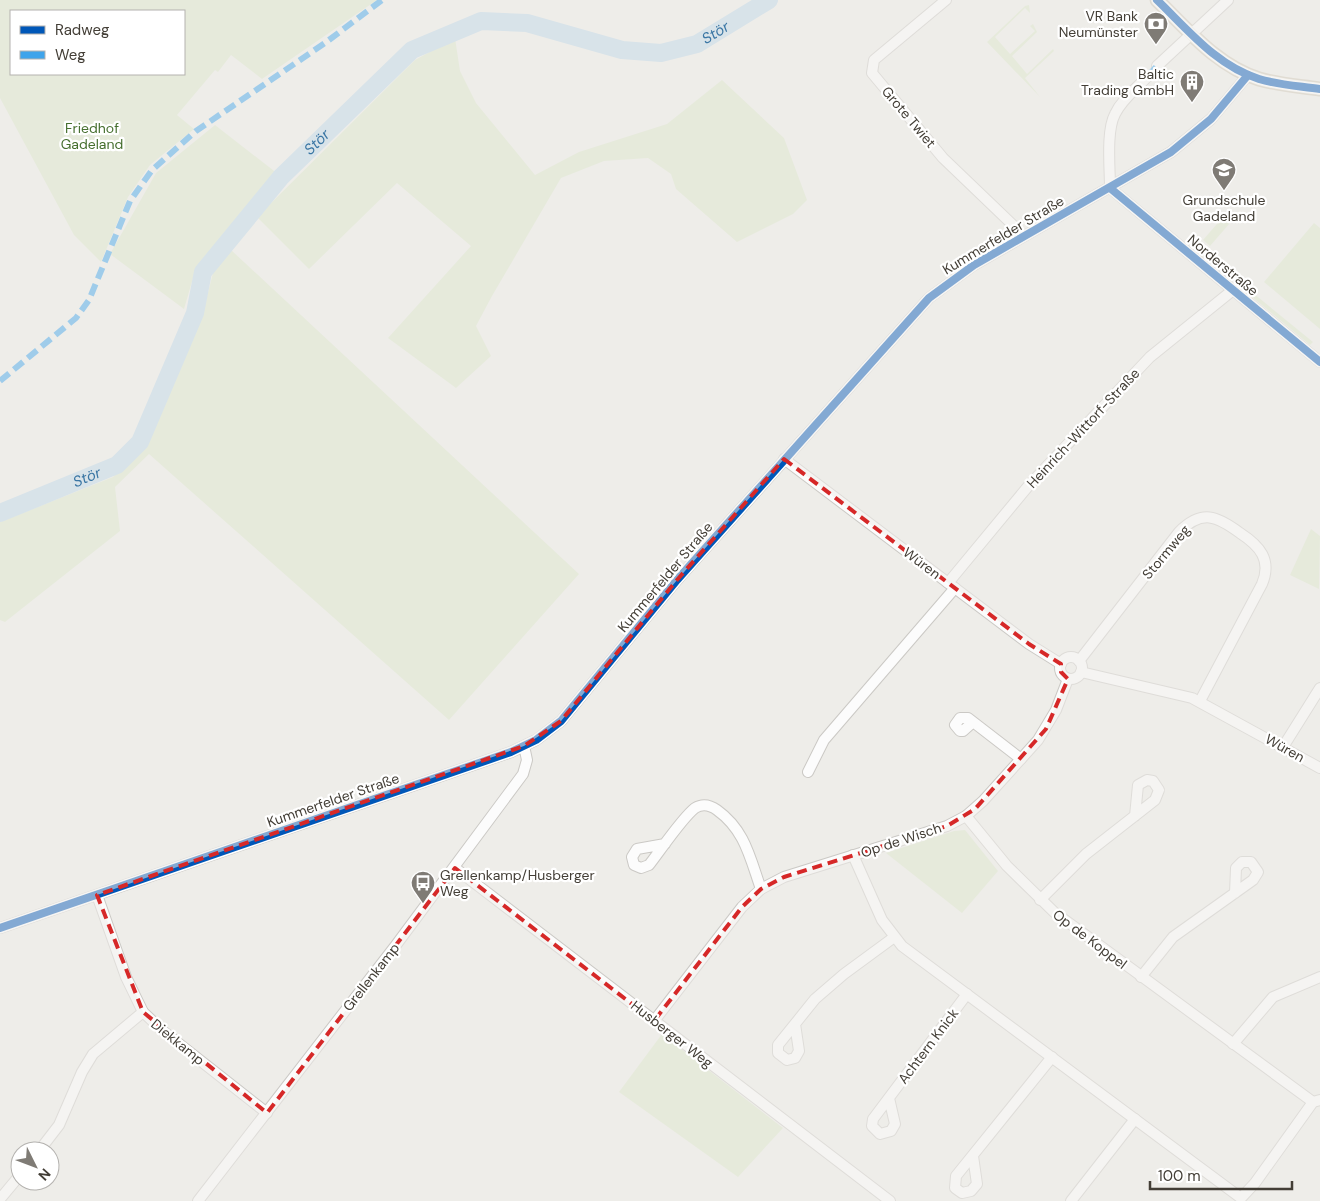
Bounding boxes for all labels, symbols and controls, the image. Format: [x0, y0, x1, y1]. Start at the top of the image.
place label: VR Bank Neumünster [1059, 7, 1138, 41]
legend [10, 10, 185, 75]
bank icon: VR Bank Neumünster [1143, 11, 1169, 45]
water label: Stör [698, 16, 733, 49]
text: Radweg [55, 20, 109, 40]
text: Weg [55, 45, 86, 65]
place label: Baltic Trading GmbH [1081, 65, 1174, 99]
building icon: Baltic Trading GmbH [1179, 69, 1205, 103]
street label: Grote Twiet [878, 83, 940, 151]
park label: Friedhof Gadeland [61, 119, 123, 153]
water label: Stör [300, 125, 335, 159]
school or university icon: Grundschule Gadeland [1211, 157, 1237, 191]
place label: Grundschule Gadeland [1183, 191, 1265, 225]
street label: Kummerfelder Straße [939, 192, 1067, 278]
street label: Norderstraße [1184, 230, 1262, 300]
street label: Heinrich-Wittorf-Straße [1023, 364, 1143, 492]
water label: Stör [70, 462, 105, 492]
street label: Kummerfelder Straße [614, 518, 716, 636]
street label: Stormweg [1138, 521, 1194, 583]
street label: Würen [900, 543, 944, 583]
street label: Würen [1262, 730, 1308, 766]
street label: Kummerfelder Straße [265, 769, 402, 831]
street label: Op de Wisch [858, 818, 944, 862]
place label: Grellenkamp/Husberger Weg [440, 866, 595, 900]
bus stop icon: Grellenkamp/Husberger Weg [410, 870, 436, 904]
street label: Op de Koppel [1049, 905, 1131, 973]
street label: Grellenkamp [339, 939, 403, 1015]
street label: Husberger Weg [627, 996, 717, 1072]
street label: Achtern Knick [894, 1005, 962, 1087]
street label: Diekkamp [148, 1015, 209, 1069]
north arrow [10, 1141, 60, 1191]
scale bar [1150, 1158, 1292, 1190]
text: N [35, 1165, 55, 1185]
text: 100 m [1158, 1166, 1201, 1186]

